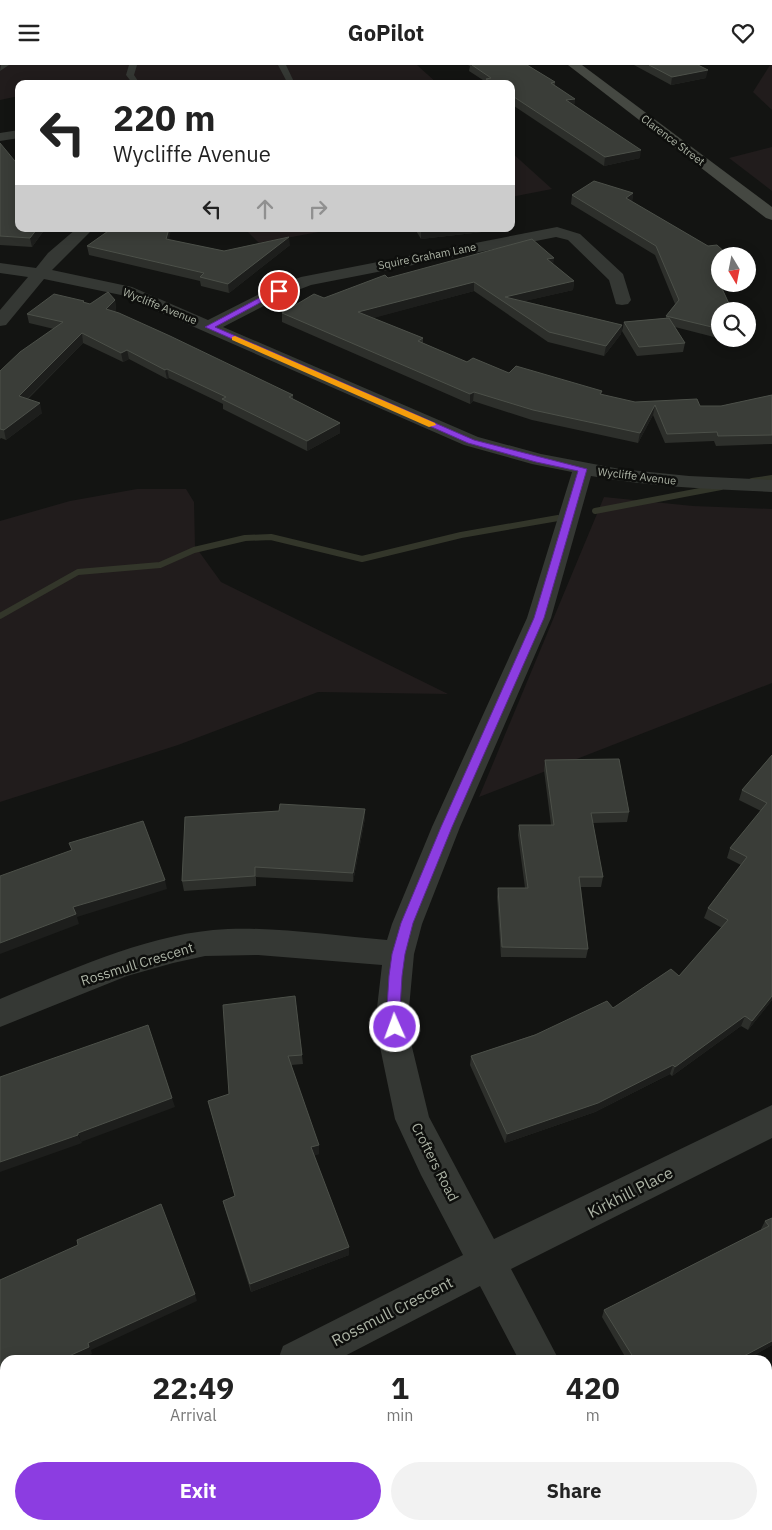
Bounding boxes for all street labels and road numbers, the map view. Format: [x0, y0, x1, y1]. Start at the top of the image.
street label: Clarence Street [638, 111, 708, 169]
street label: Squire Graham Lane [377, 240, 477, 272]
street label: Wycliffe Avenue [121, 285, 199, 327]
street label: Wycliffe Avenue [597, 464, 677, 488]
street label: Rossmull Crescent [78, 938, 196, 990]
street label: Crofters Road [407, 1120, 463, 1204]
street label: Kirkhill Place [584, 1162, 676, 1222]
street label: Rossmull Crescent [328, 1272, 456, 1350]

